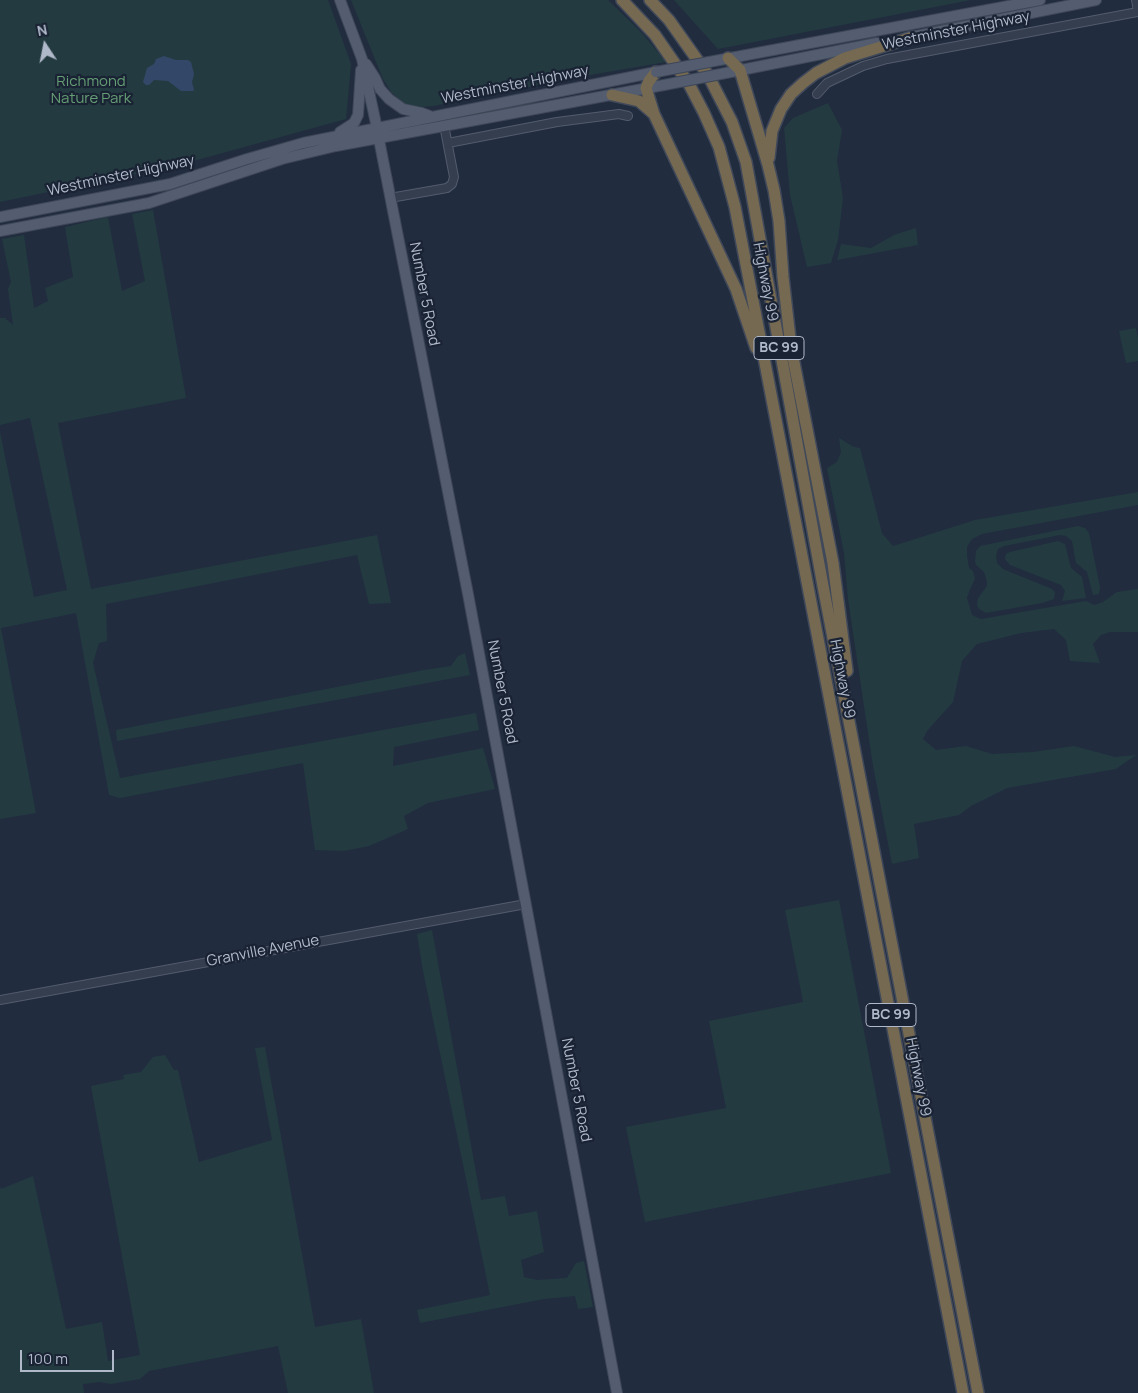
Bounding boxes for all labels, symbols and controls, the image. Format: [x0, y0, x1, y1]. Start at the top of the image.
street label: Westminster Highway [881, 8, 1031, 54]
text: N [35, 19, 49, 40]
north arrow [20, 20, 70, 70]
street label: Westminster Highway [440, 62, 590, 108]
park label: Richmond Nature Park [51, 73, 131, 108]
street label: Westminster Highway [46, 152, 196, 200]
street label: Number 5 Road [405, 241, 443, 347]
street label: Highway 99 [749, 241, 781, 323]
road number: BC 99 [754, 336, 804, 359]
street label: Highway 99 [826, 638, 858, 720]
street label: Number 5 Road [483, 639, 521, 745]
street label: Granville Avenue [205, 931, 321, 971]
road number: BC 99 [866, 1004, 916, 1026]
street label: Highway 99 [902, 1036, 934, 1118]
street label: Number 5 Road [557, 1037, 595, 1143]
scale bar [22, 1340, 116, 1372]
text: 100 m [28, 1348, 68, 1369]

